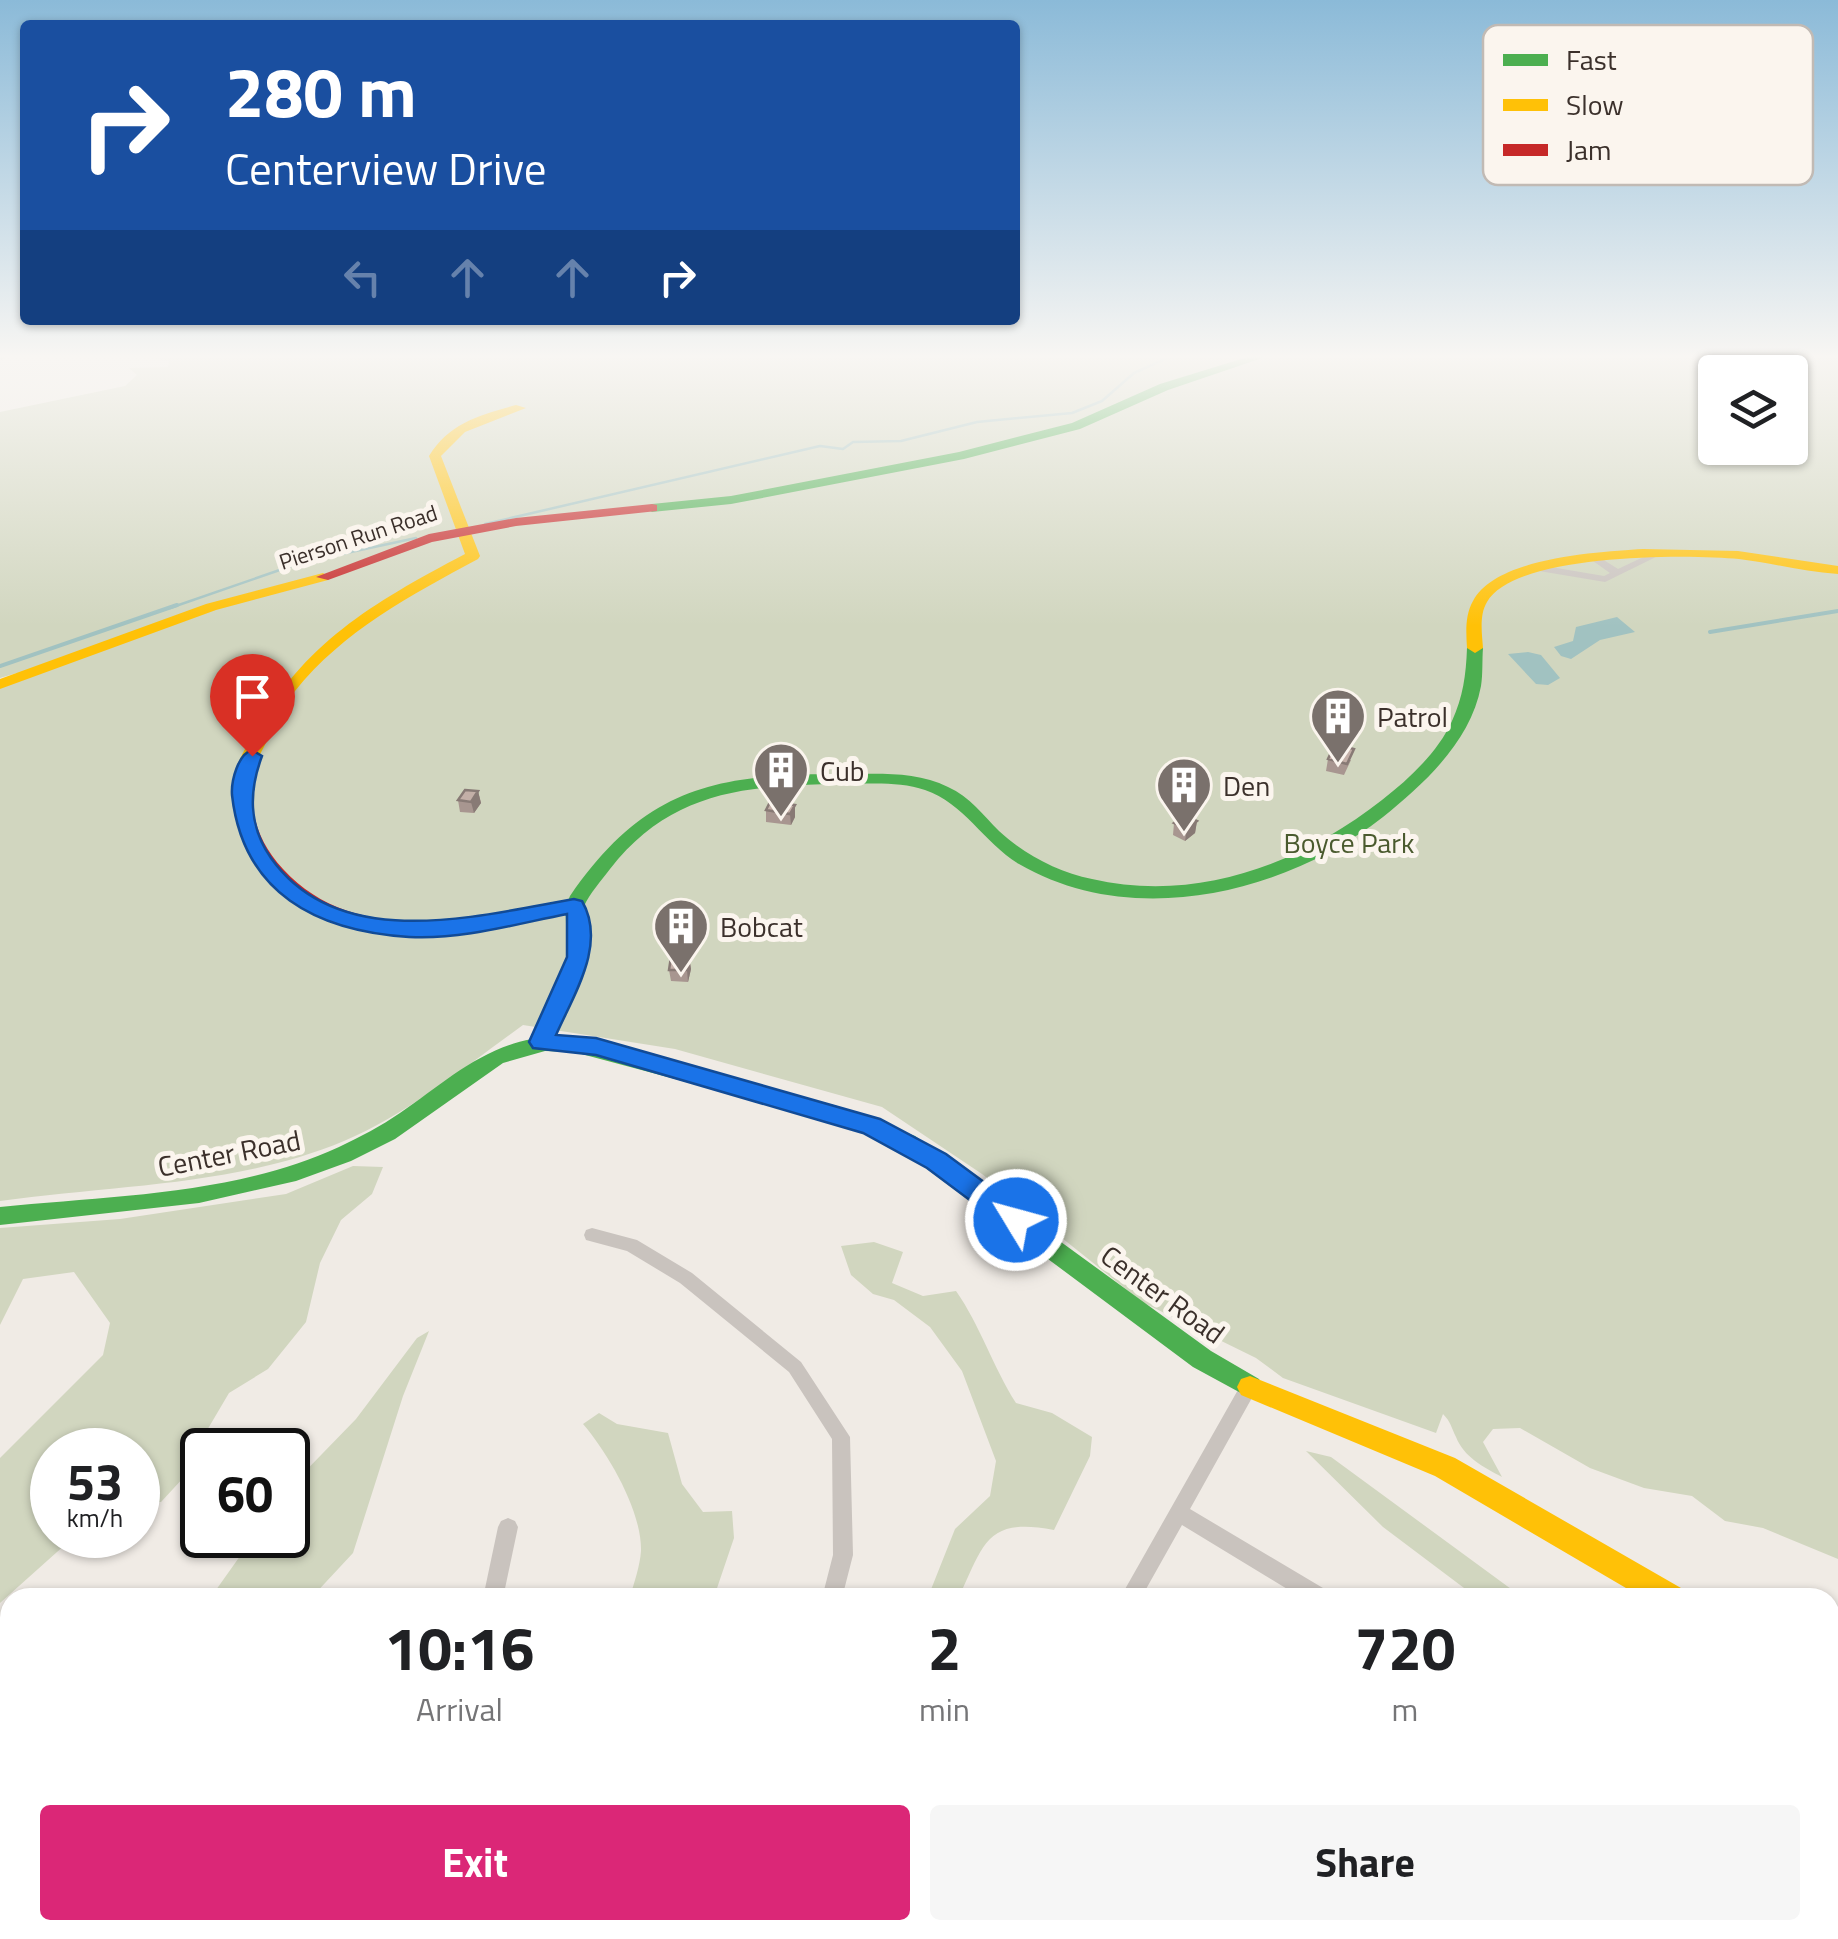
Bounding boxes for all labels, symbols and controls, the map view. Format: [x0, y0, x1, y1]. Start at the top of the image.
legend [1483, 25, 1813, 185]
text: 280 m [225, 38, 417, 144]
text: Fast [1566, 38, 1617, 81]
icon: right [60, 60, 190, 190]
text: Slow [1566, 83, 1624, 126]
text: Jam [1566, 128, 1612, 171]
text: Centerview Drive [225, 134, 546, 202]
icon: left [335, 250, 390, 305]
icon: ahead [440, 250, 495, 305]
icon: ahead [545, 250, 600, 305]
icon: right [650, 250, 705, 305]
map controls [1698, 355, 1808, 465]
button: layers [1698, 355, 1808, 465]
street label: Pierson Run Road [275, 495, 441, 579]
pin [210, 654, 295, 757]
icon: arrive [225, 669, 280, 724]
building icon: Patrol [1308, 686, 1368, 765]
place label: Patrol [1377, 695, 1448, 738]
building icon: Cub [751, 740, 811, 819]
place label: Cub [820, 749, 865, 792]
building icon: Den [1154, 755, 1214, 834]
place label: Den [1223, 764, 1270, 807]
park label: Boyce Park [1284, 821, 1414, 864]
building icon: Bobcat [651, 896, 711, 975]
place label: Bobcat [720, 905, 803, 948]
street label: Center Road [154, 1118, 304, 1188]
position arrow [964, 1168, 1068, 1272]
street label: Center Road [1092, 1234, 1234, 1354]
speed limit sign: 60 [180, 1428, 310, 1558]
text: 53 [67, 1443, 123, 1519]
text: km/h [67, 1499, 123, 1537]
text: 10:16 [385, 1602, 534, 1693]
text: 2 [928, 1602, 961, 1693]
text: 720 [1355, 1602, 1455, 1693]
text: Arrival [416, 1685, 503, 1733]
text: min [919, 1685, 970, 1733]
text: m [1392, 1685, 1418, 1733]
button: Exit [40, 1805, 910, 1920]
button: Share [930, 1805, 1800, 1920]

